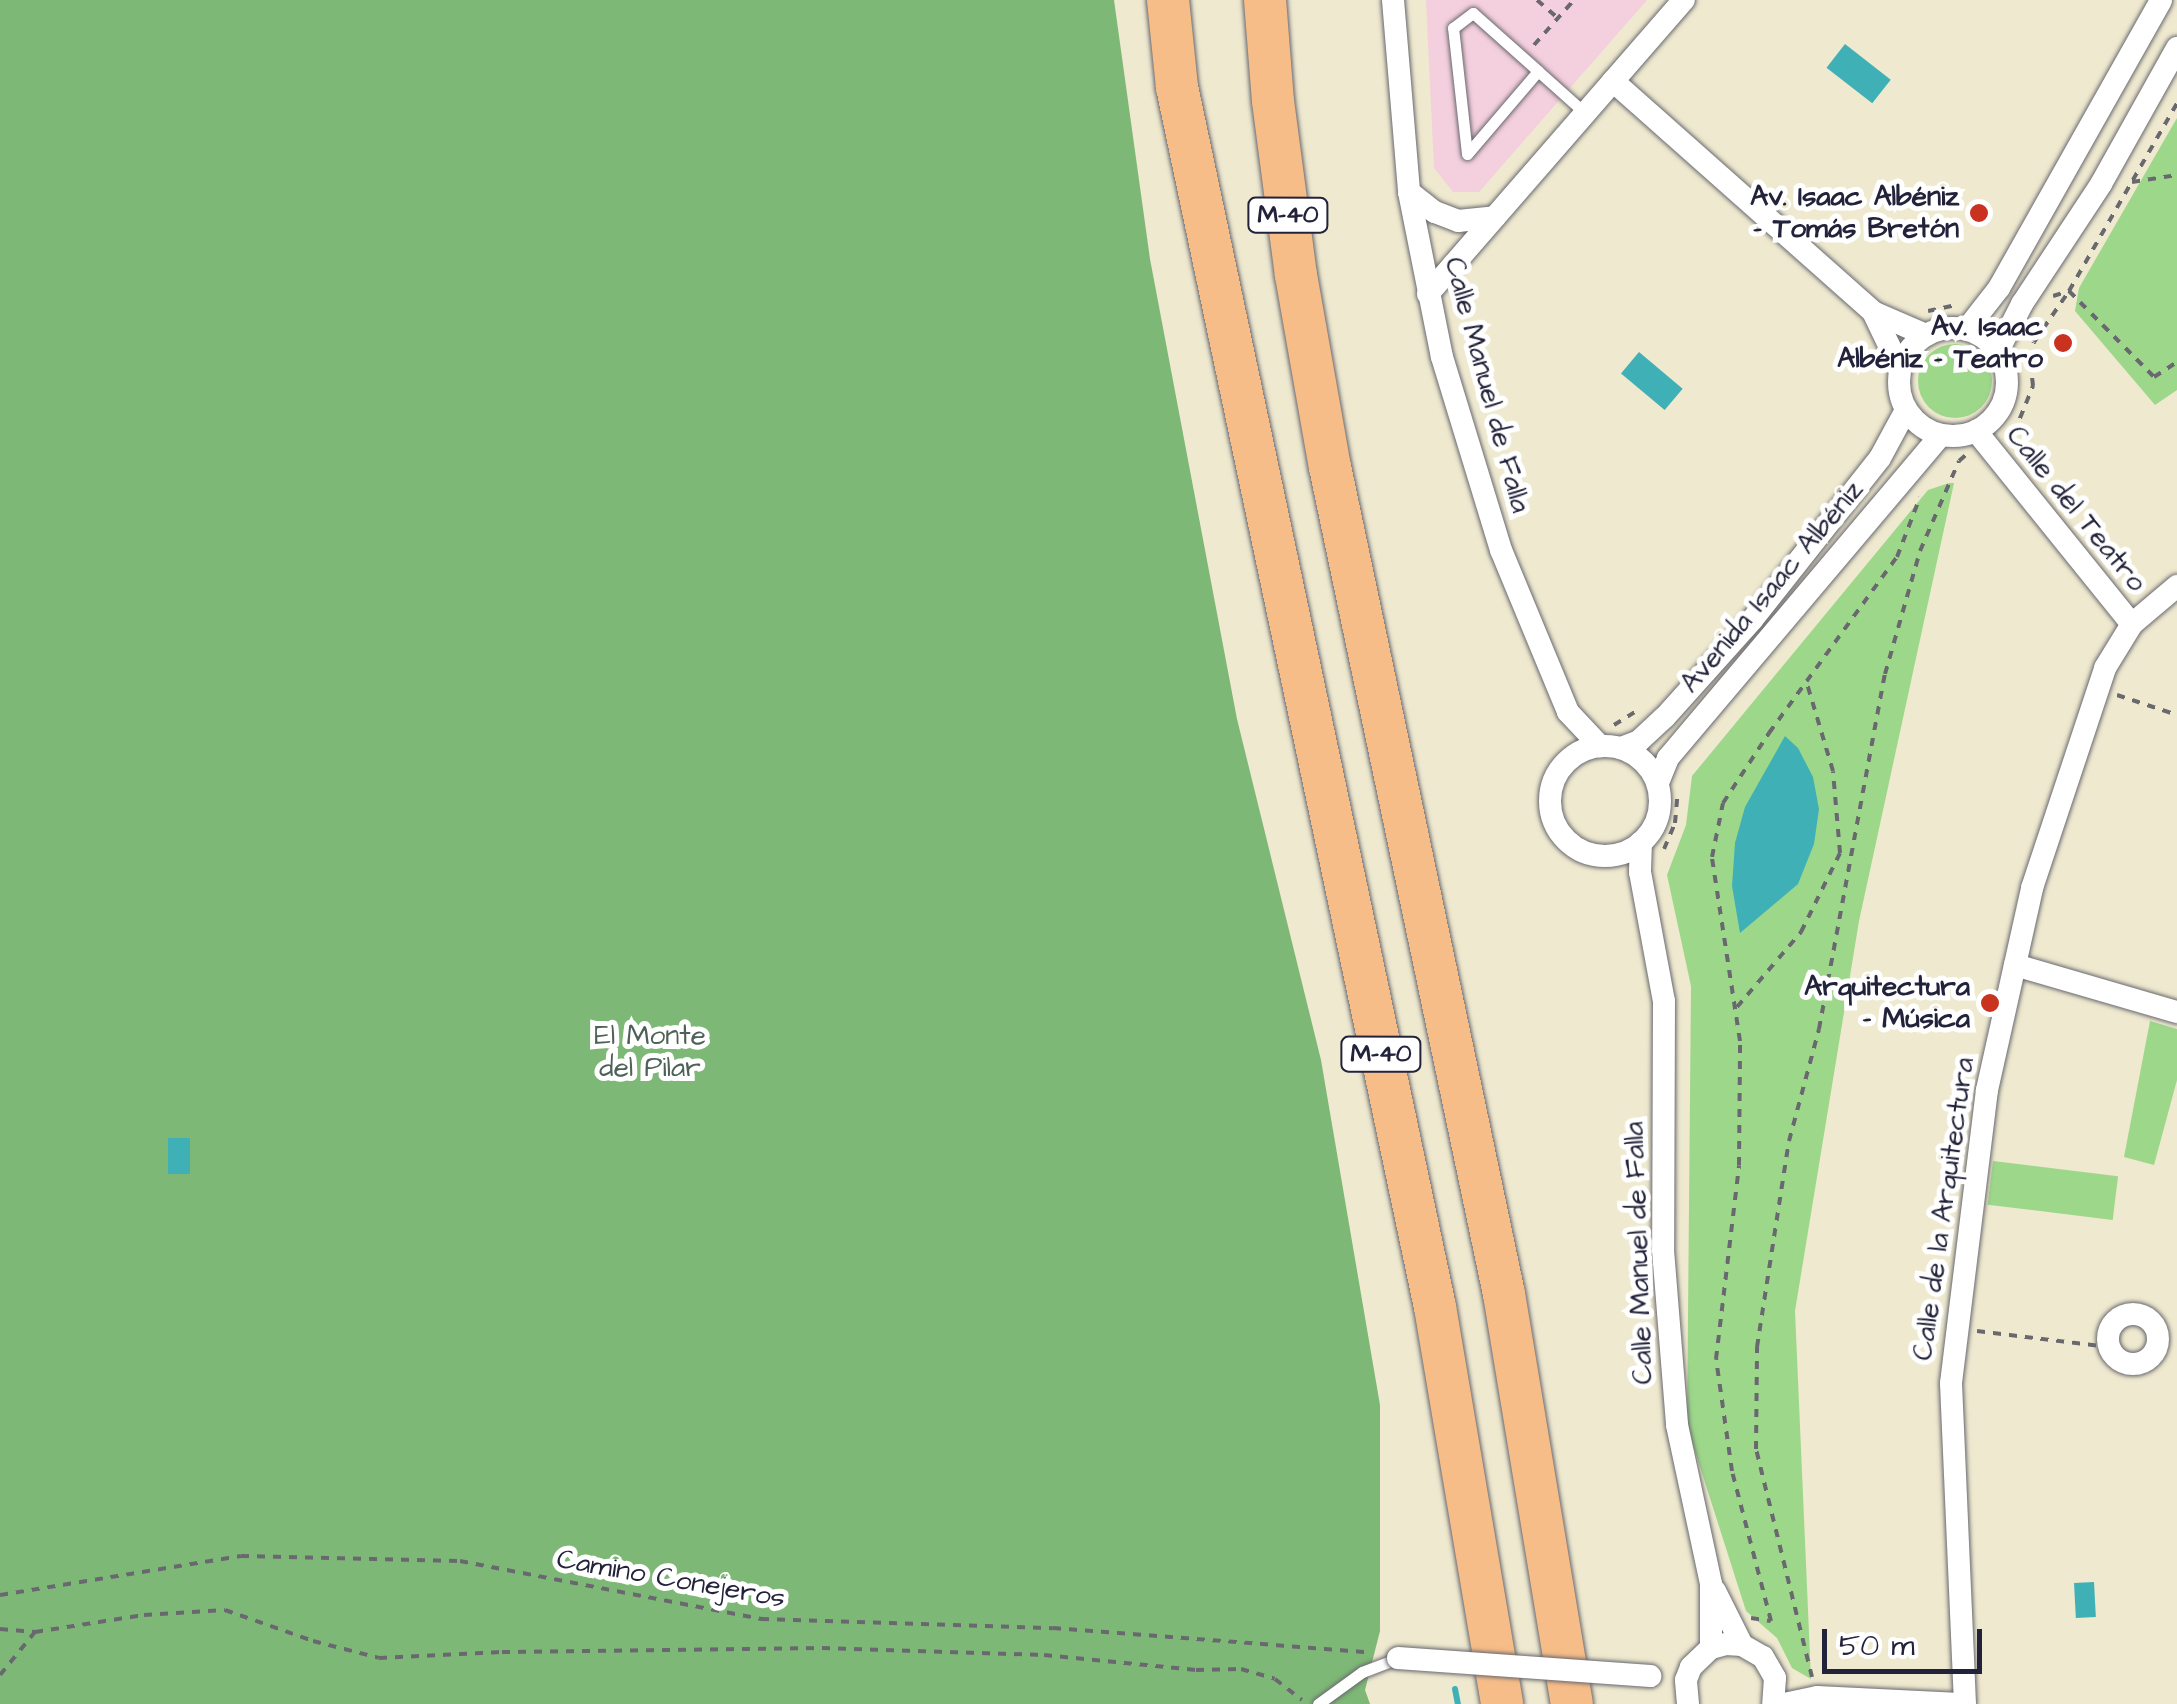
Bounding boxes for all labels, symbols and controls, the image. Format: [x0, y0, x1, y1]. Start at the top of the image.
place label: Av. Isaac Albéniz - Tomás Bretón [1750, 180, 1959, 246]
road number: M-40 [1246, 195, 1330, 235]
marker: Av. Isaac Albéniz - Tomás Bretón [1968, 202, 1990, 224]
street label: Calle Manuel de Falla [1437, 254, 1537, 516]
place label: Av. Isaac Albéniz - Teatro [1837, 310, 2043, 376]
marker: Av. Isaac Albéniz - Teatro [2052, 332, 2074, 354]
street label: Calle del Teatro [1999, 419, 2153, 599]
street label: Avenida Isaac Albéniz [1673, 474, 1871, 700]
place label: Arquitectura - Música [1804, 970, 1970, 1036]
marker: Arquitectura - Música [1979, 992, 2001, 1014]
park label: El Monte del Pilar [594, 1019, 706, 1085]
road number: M-40 [1338, 1034, 1424, 1074]
street label: Calle de la Arquitectura [1906, 1055, 1982, 1363]
street label: Calle Manuel de Falla [1618, 1121, 1660, 1385]
street label: Camino Conejeros [554, 1542, 788, 1616]
scale bar [1827, 1609, 1987, 1671]
text: 50 m [1839, 1625, 1915, 1667]

